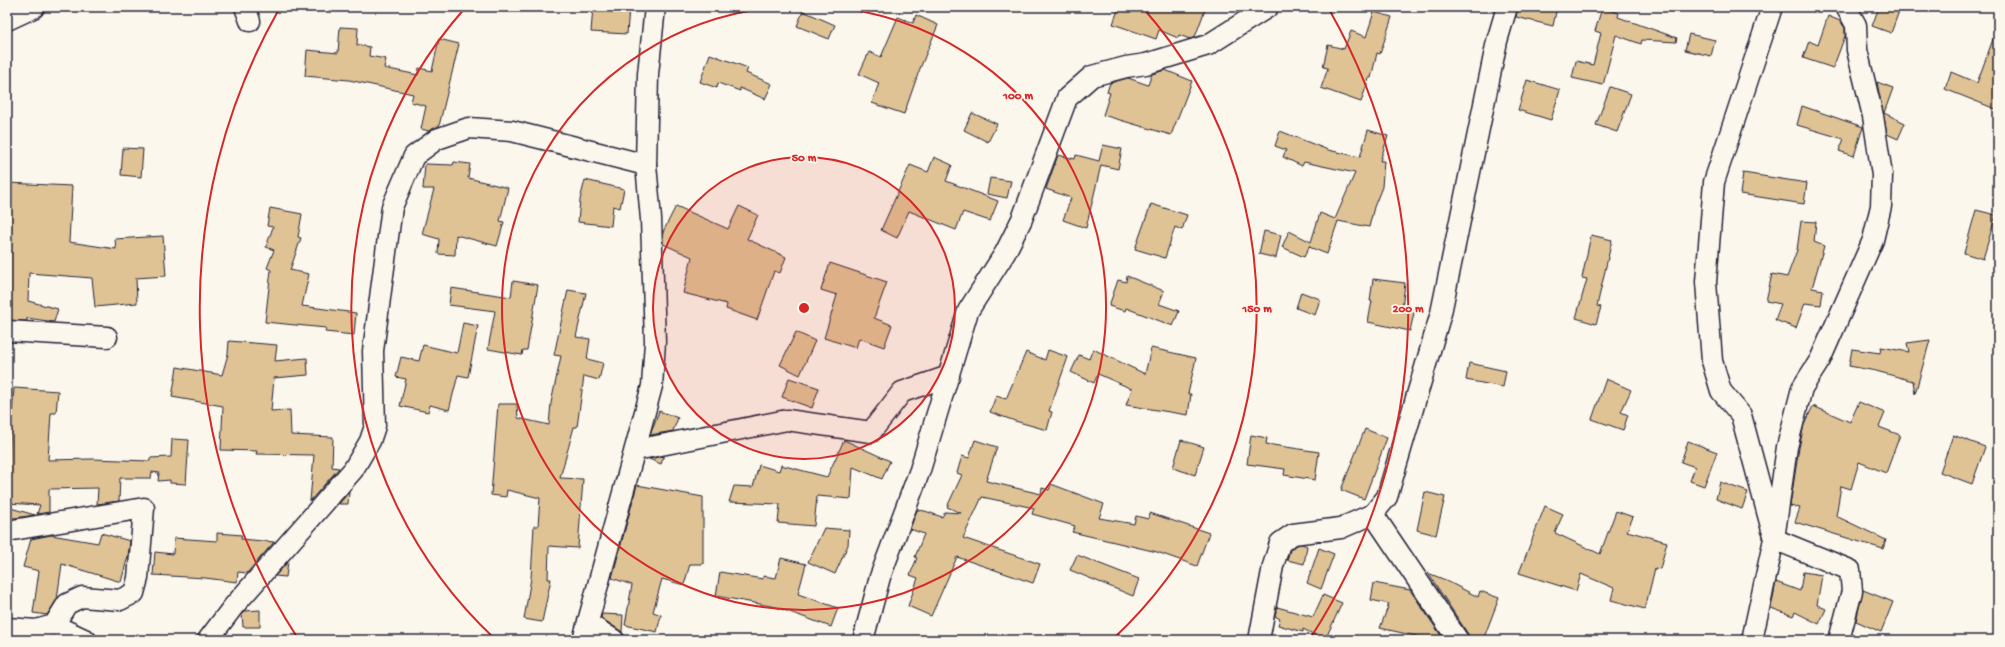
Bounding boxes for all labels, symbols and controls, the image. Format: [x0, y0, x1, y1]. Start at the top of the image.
text: 100 m [1002, 90, 1033, 104]
text: 50 m [792, 152, 817, 166]
centre of rings [797, 301, 811, 315]
text: 150 m [1241, 303, 1272, 317]
text: 200 m [1393, 303, 1424, 317]

